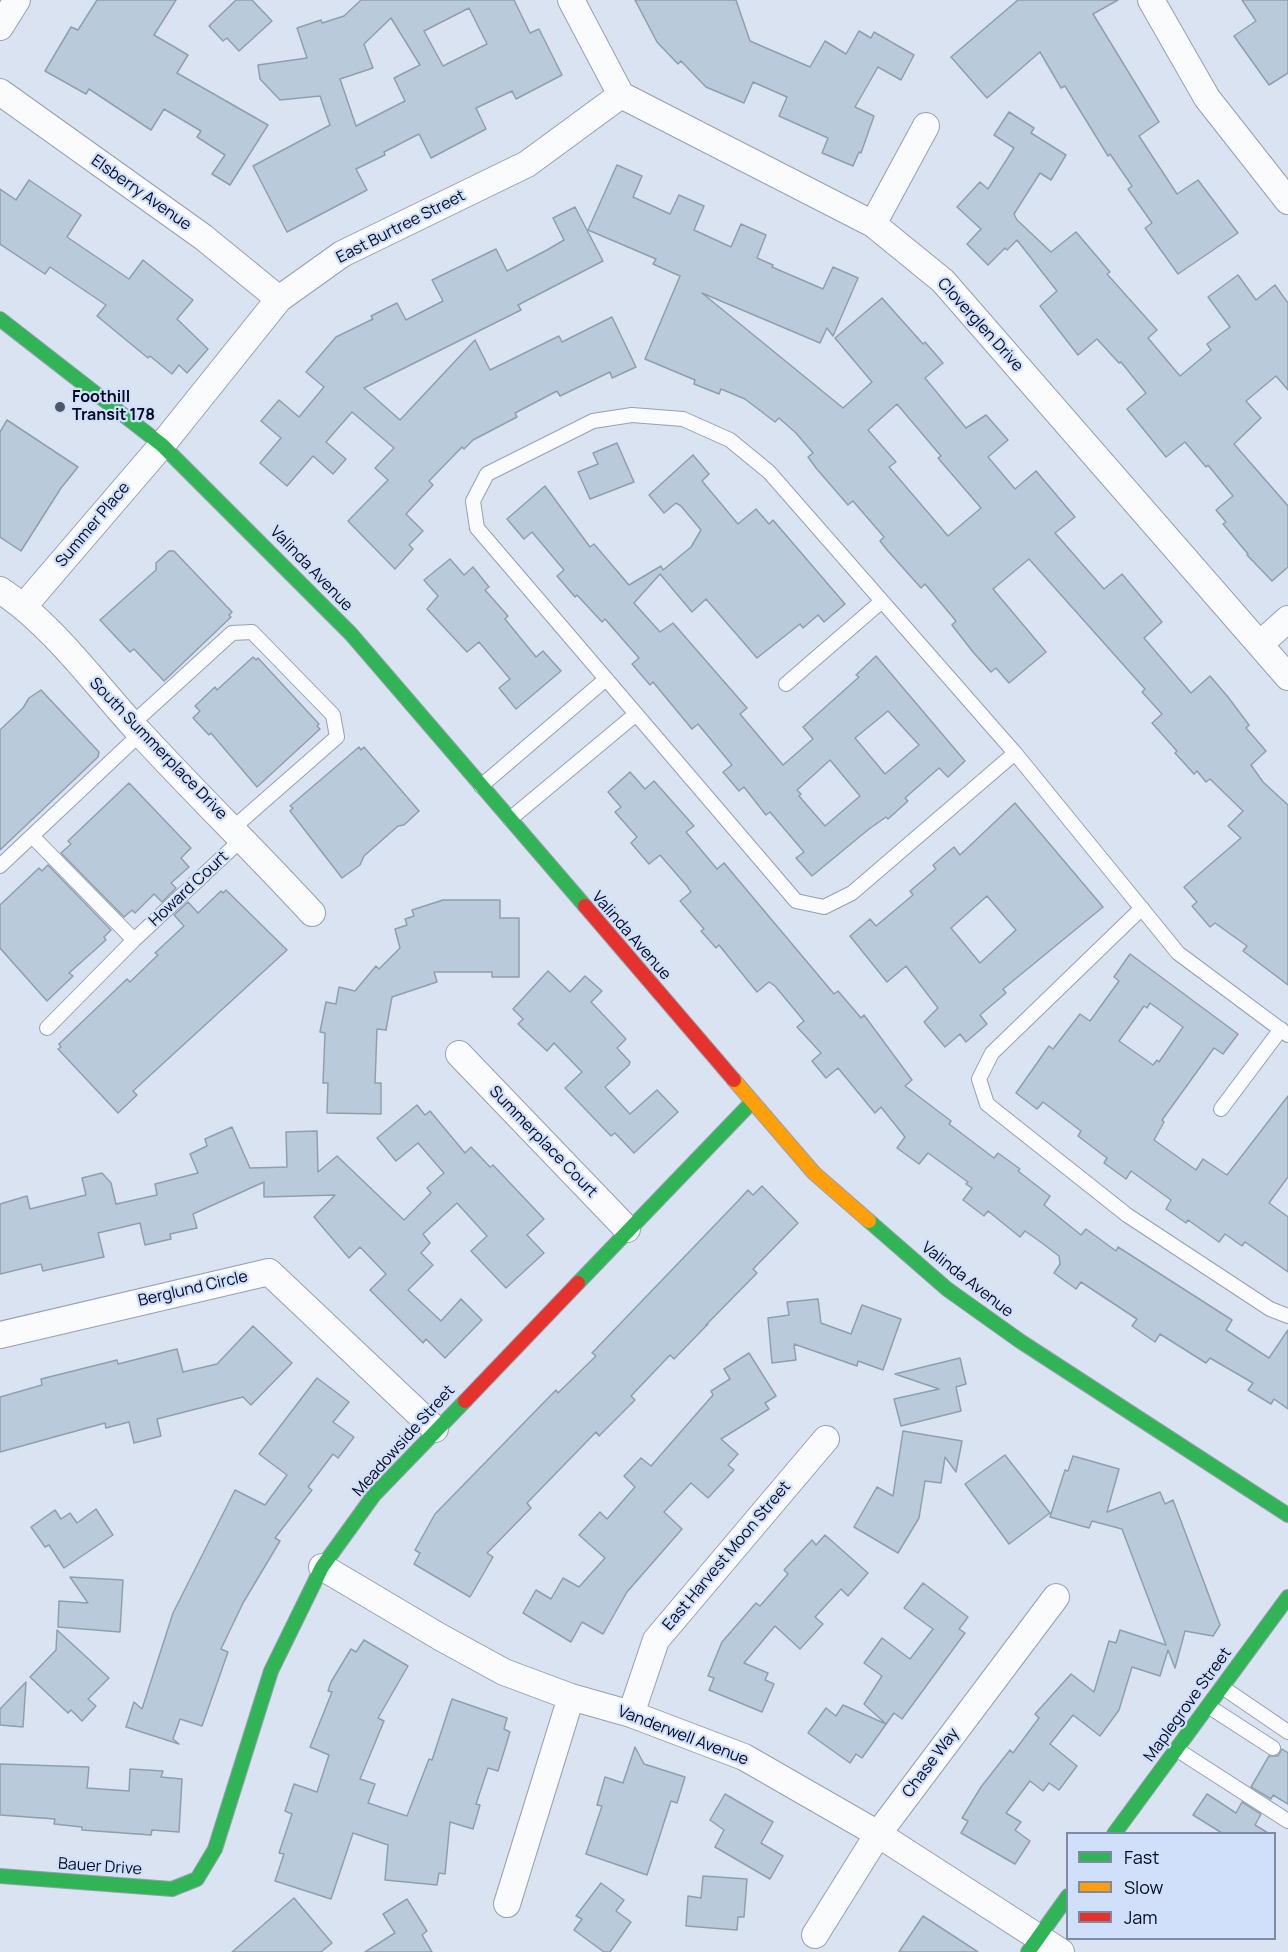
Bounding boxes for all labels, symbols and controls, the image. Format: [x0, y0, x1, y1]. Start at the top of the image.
street label: Elsberry Avenue [87, 151, 195, 235]
street label: East Burtree Street [333, 186, 469, 268]
street label: Cloverglen Drive [933, 274, 1027, 376]
place label: Foothill Transit 178 [72, 388, 155, 426]
marker: Foothill Transit 178 [53, 400, 67, 414]
street label: Summer Place [52, 479, 134, 571]
street label: Valinda Avenue [266, 522, 356, 616]
street label: South Summerplace Drive [85, 674, 231, 824]
street label: Howard Court [145, 847, 233, 931]
street label: Valinda Avenue [587, 888, 675, 984]
street label: Summerplace Court [485, 1082, 601, 1202]
street label: Valinda Avenue [917, 1238, 1017, 1322]
street label: Berglund Circle [136, 1267, 250, 1311]
street label: Meadowside Street [349, 1381, 459, 1501]
street label: East Harvest Moon Street [659, 1477, 795, 1635]
street label: Maplegrove Street [1140, 1644, 1236, 1766]
street label: Vanderwell Avenue [615, 1702, 751, 1770]
street label: Chase Way [899, 1725, 963, 1801]
legend [1066, 1832, 1276, 1940]
text: Fast [1124, 1845, 1159, 1869]
street label: Bauer Drive [57, 1854, 143, 1880]
text: Slow [1124, 1875, 1163, 1899]
text: Jam [1124, 1905, 1158, 1929]

